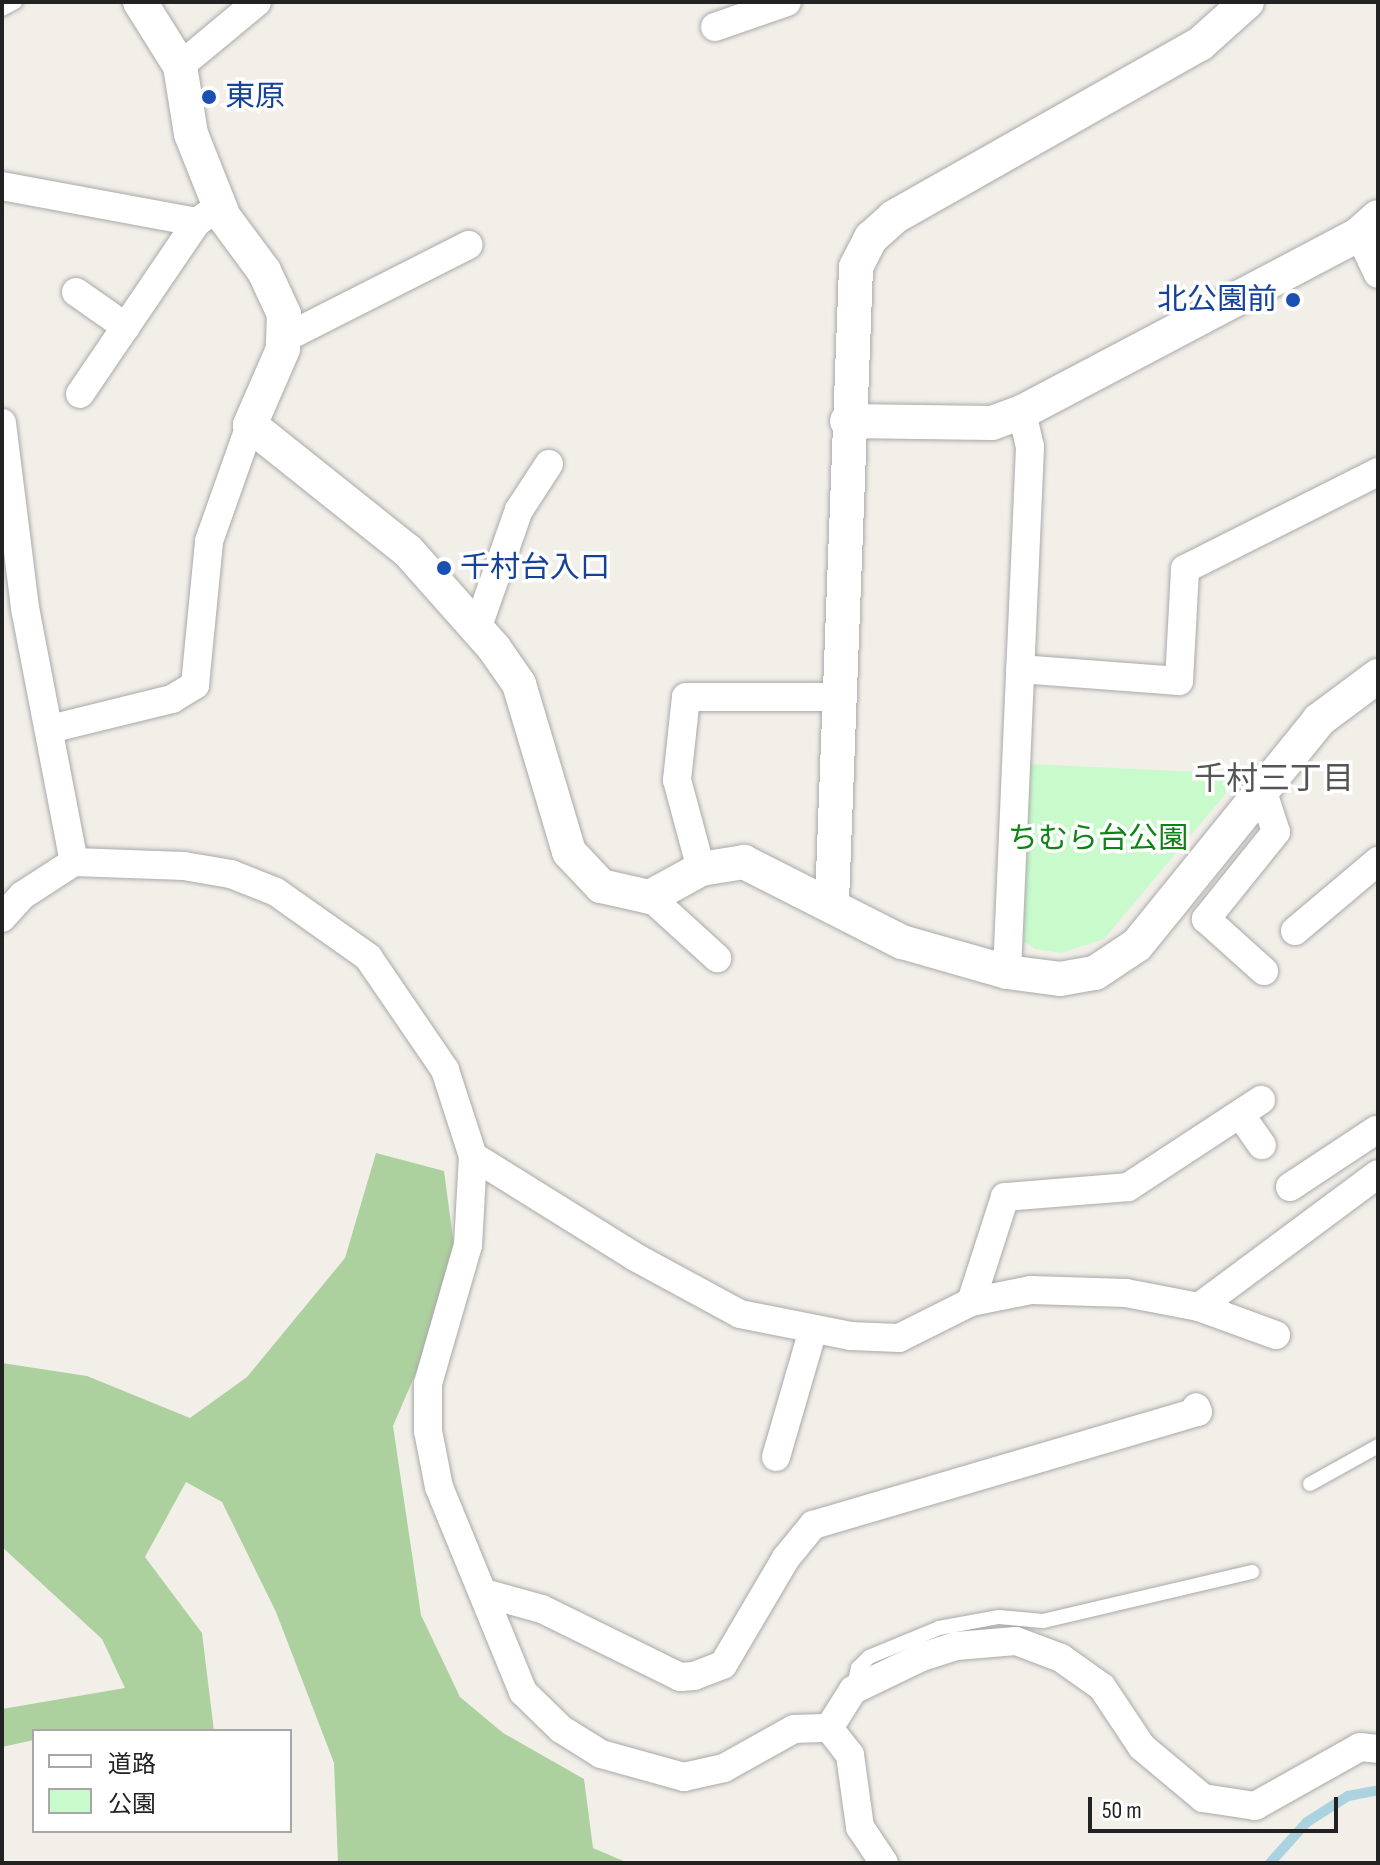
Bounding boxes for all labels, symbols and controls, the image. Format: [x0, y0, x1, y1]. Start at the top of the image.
place label: 東原 [225, 79, 285, 115]
marker: 東原 [200, 88, 218, 106]
place label: 北公園前 [1157, 282, 1277, 318]
marker: 北公園前 [1284, 291, 1302, 309]
place label: 千村台入口 [460, 550, 610, 586]
marker: 千村台入口 [435, 559, 453, 577]
district label: 千村三丁目 [1194, 761, 1354, 799]
park label: ちむら台公園 [1008, 821, 1188, 857]
legend [32, 1729, 292, 1833]
text: 道路 [108, 1750, 156, 1779]
scale bar [1092, 1781, 1342, 1831]
text: 公園 [108, 1790, 156, 1819]
text: 50 m [1102, 1796, 1142, 1825]

